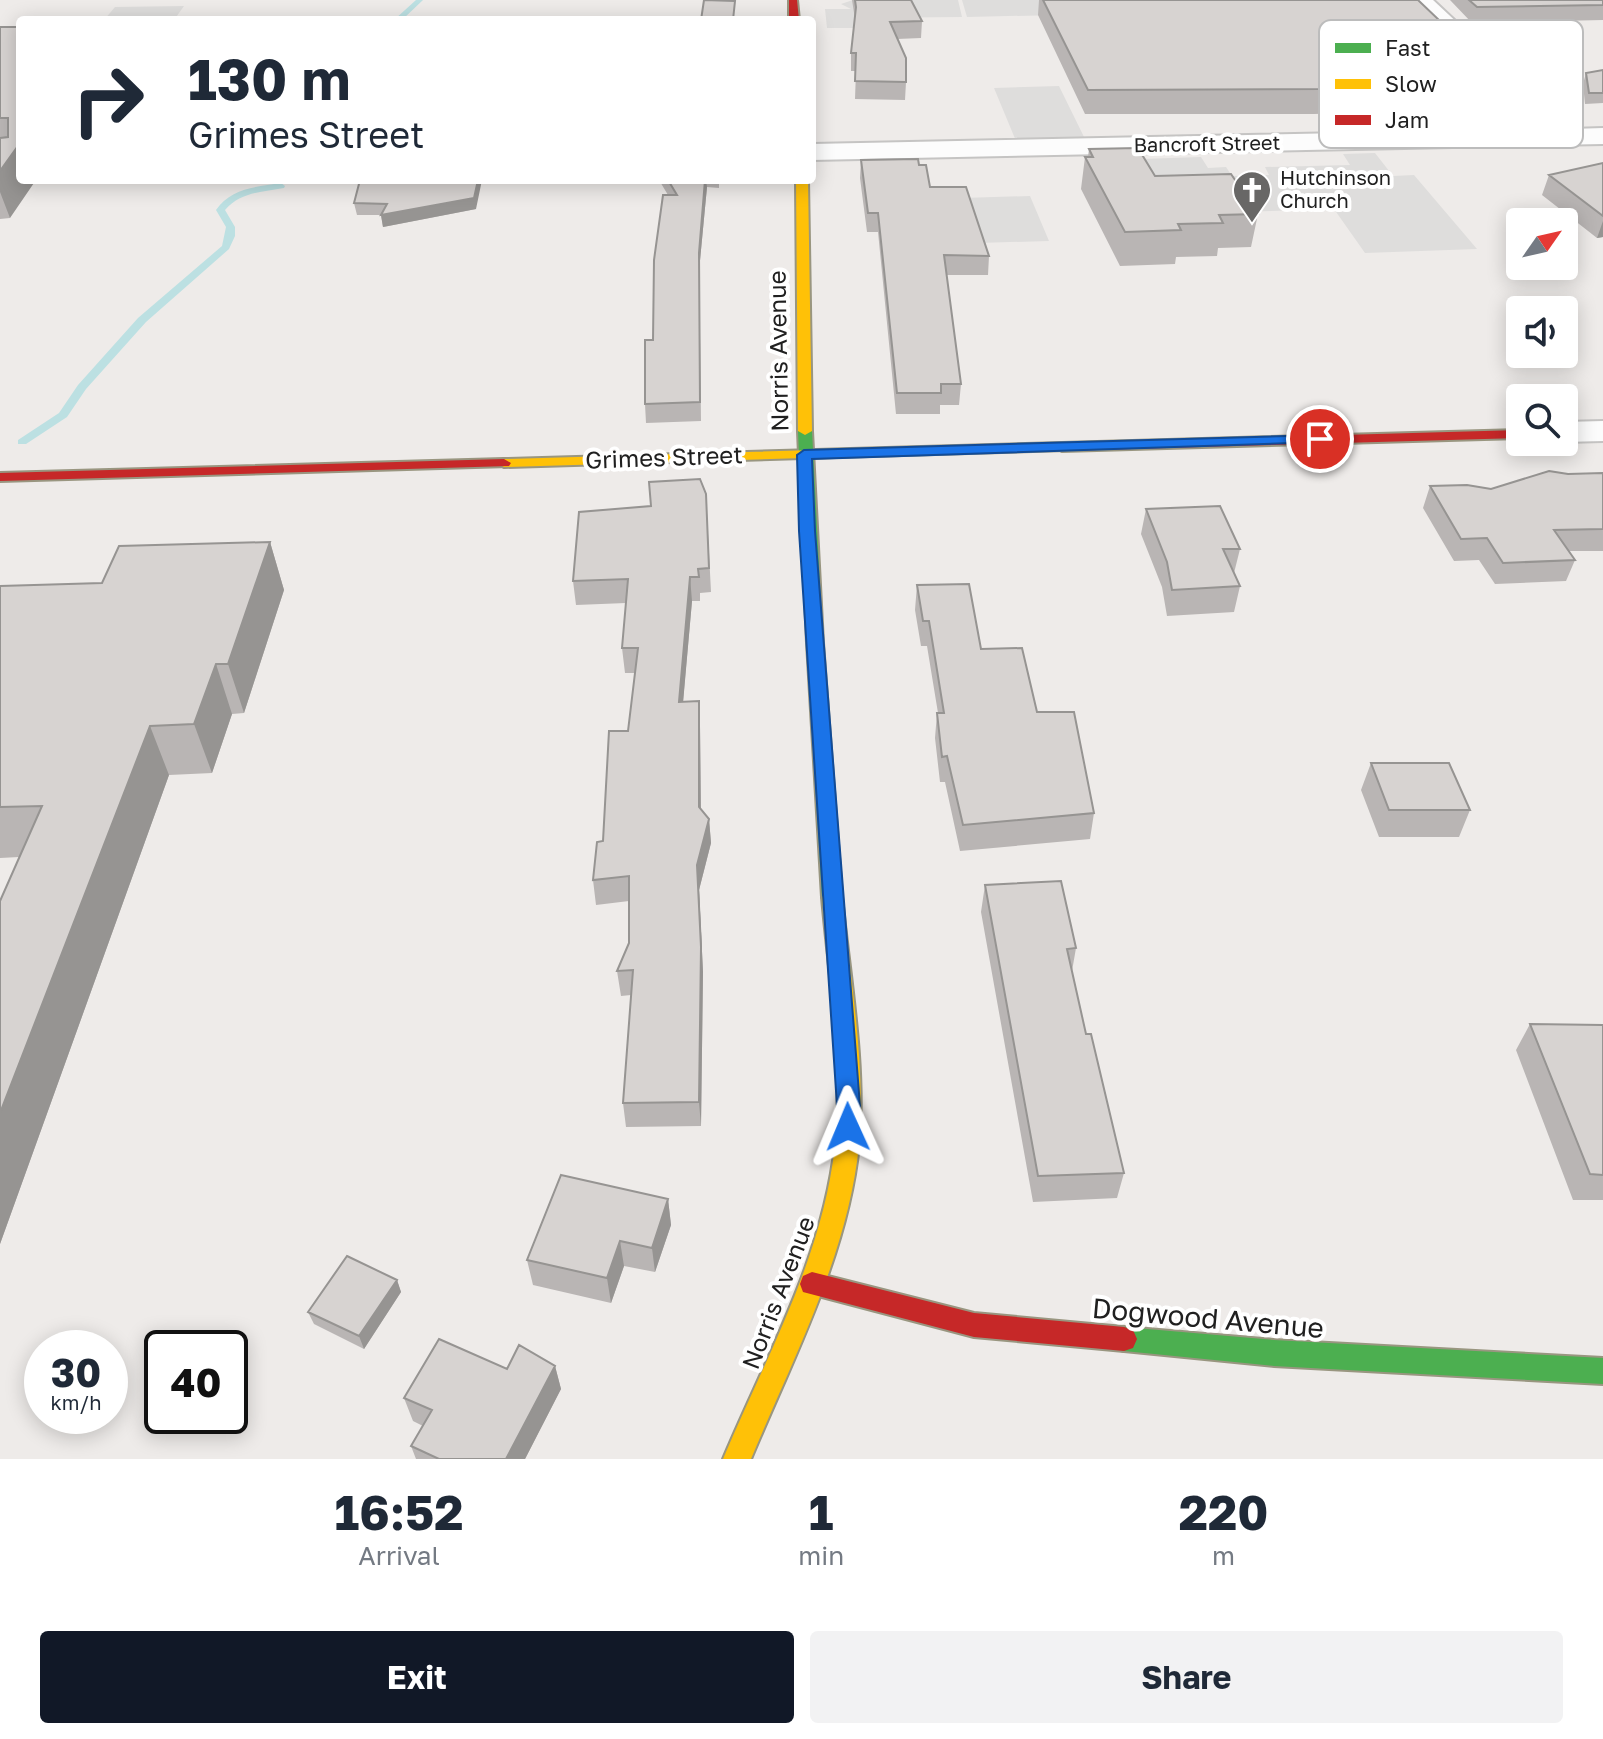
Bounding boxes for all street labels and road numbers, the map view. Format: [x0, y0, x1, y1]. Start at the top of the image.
street label: Bancroft Street [1133, 130, 1281, 156]
street label: Norris Avenue [762, 270, 793, 432]
street label: Grimes Street [585, 439, 743, 474]
street label: Norris Avenue [735, 1212, 820, 1373]
street label: Dogwood Avenue [1091, 1291, 1325, 1344]

